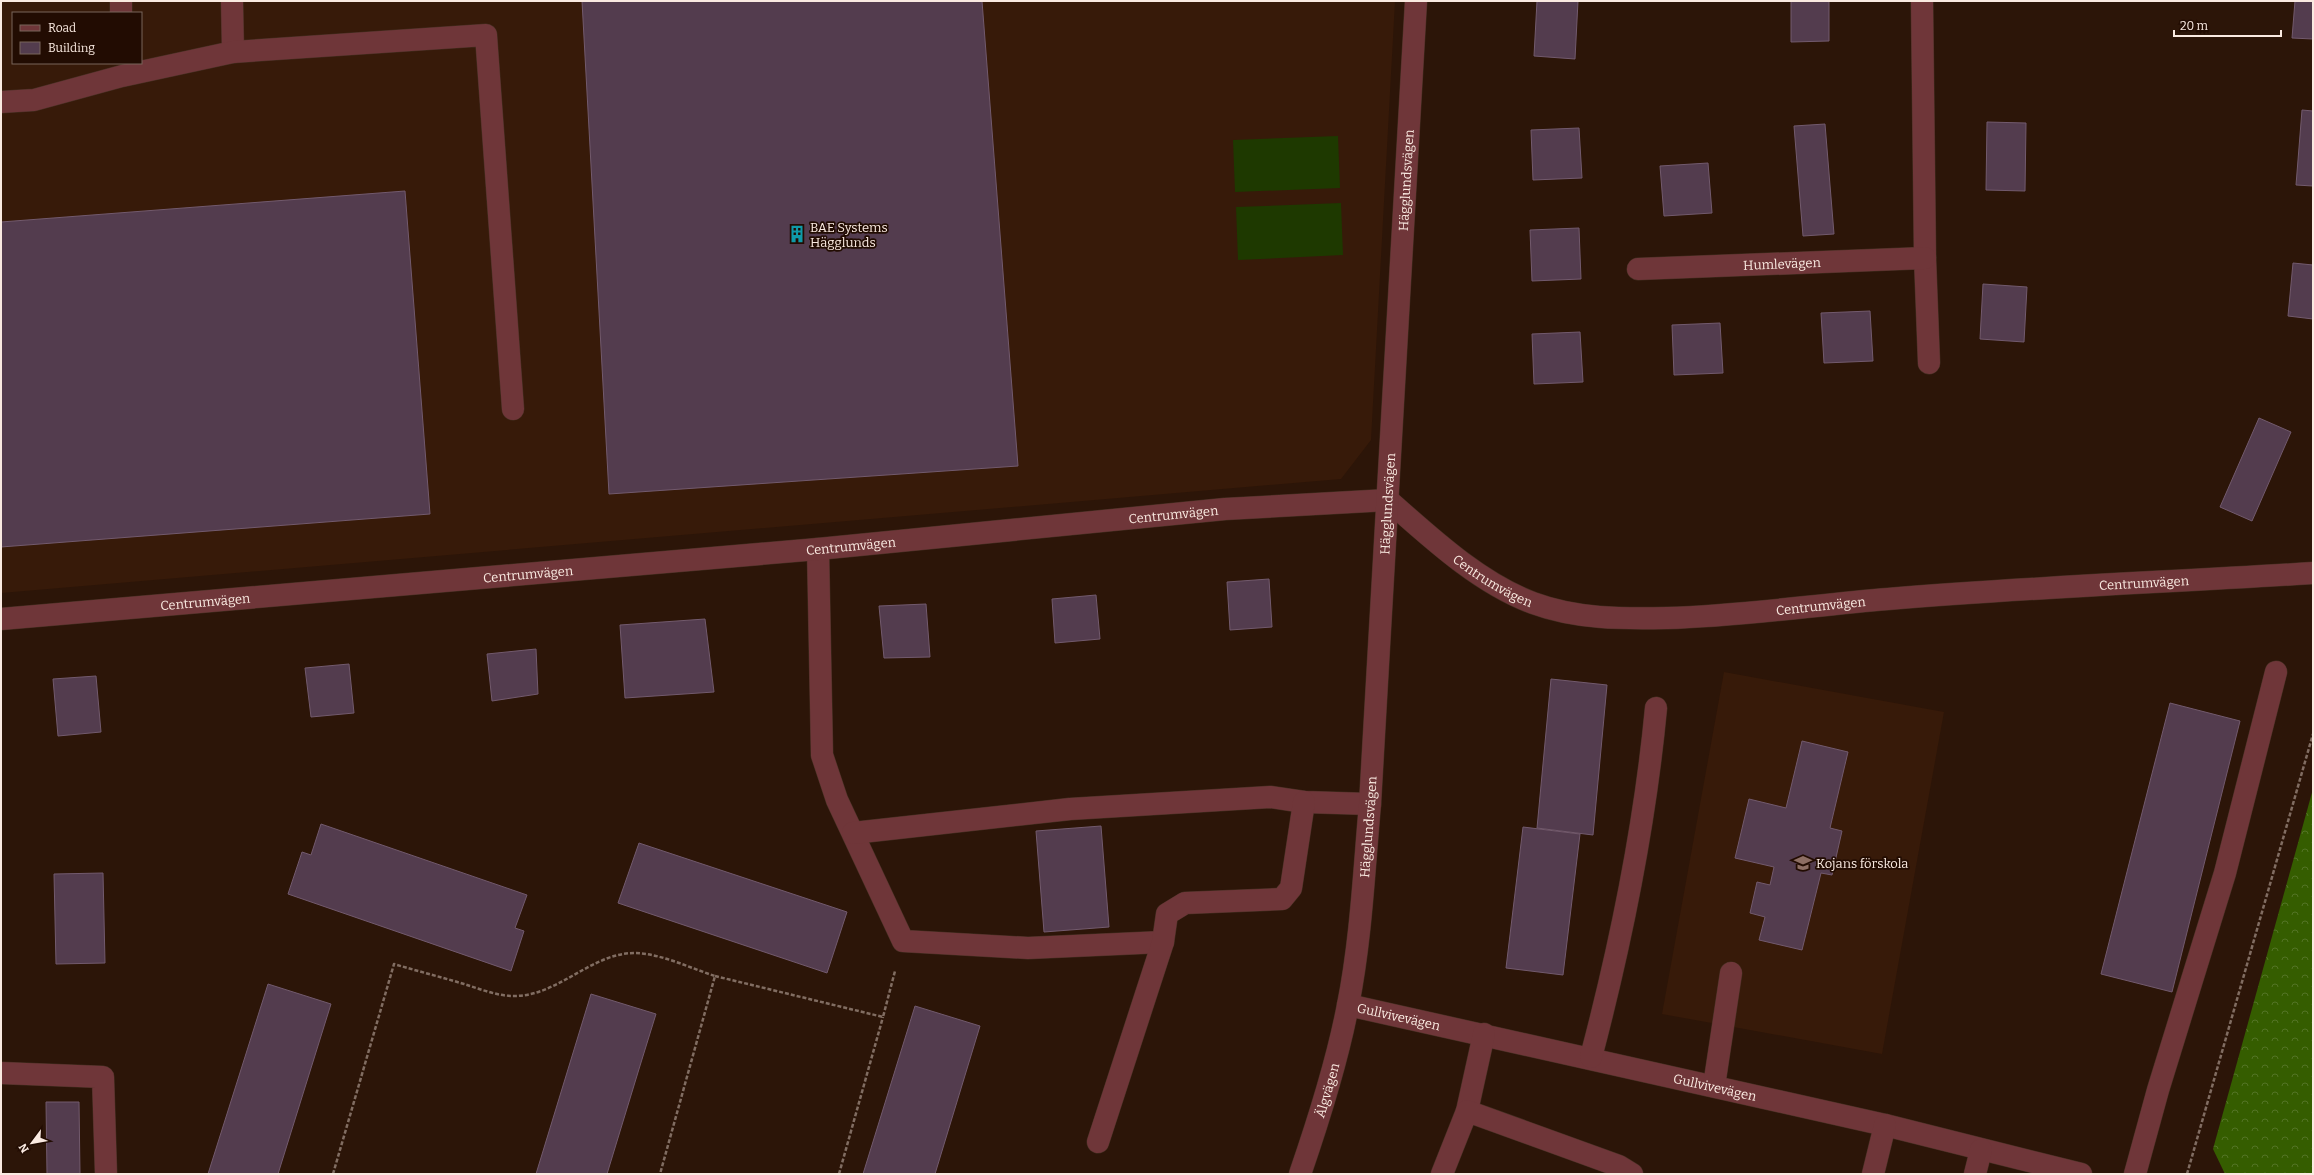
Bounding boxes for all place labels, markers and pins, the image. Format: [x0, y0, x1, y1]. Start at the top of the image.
place label: BAE Systems Hägglunds [810, 220, 888, 250]
building icon: BAE Systems Hägglunds [787, 224, 807, 244]
school or university icon: Kojans förskola [1793, 853, 1813, 873]
place label: Kojans förskola [1816, 856, 1908, 871]

